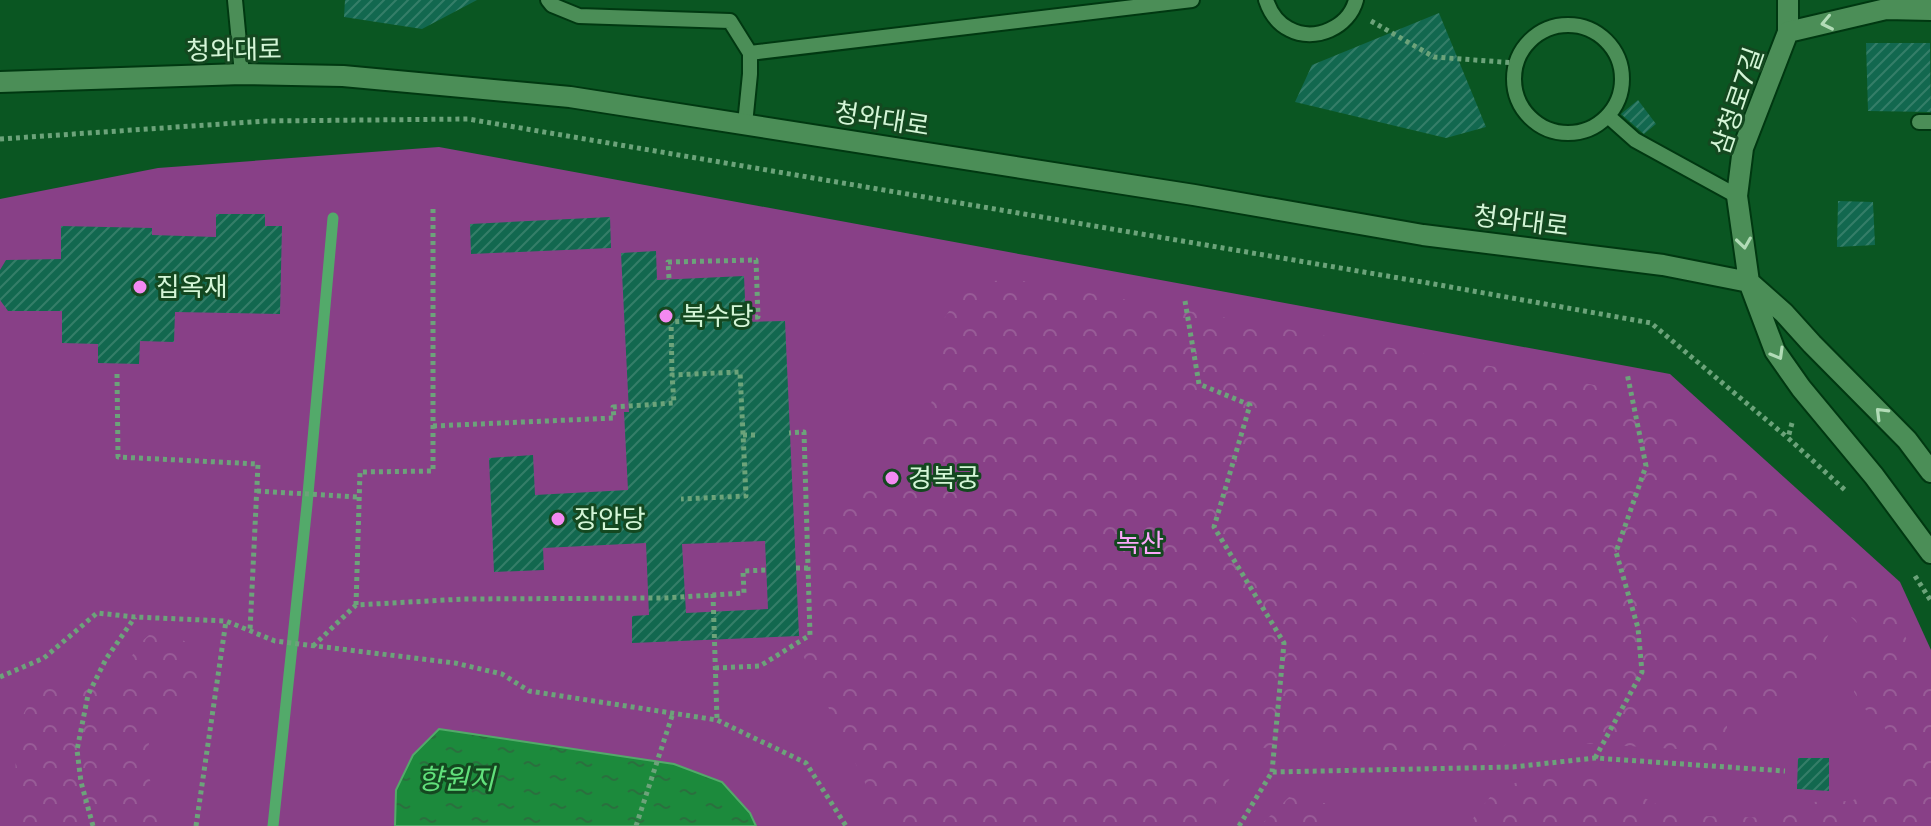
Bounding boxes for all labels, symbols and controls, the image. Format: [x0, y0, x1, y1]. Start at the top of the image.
one-way arrow [1820, 14, 1834, 31]
street label: 청와대로 [186, 33, 282, 66]
street label: 삼청로7길 [1704, 43, 1769, 159]
street label: 청와대로 [832, 96, 932, 141]
street label: 청와대로 [1472, 199, 1570, 242]
one-way arrow [1735, 237, 1752, 250]
place label: 집옥재 [156, 271, 228, 302]
marker: 집옥재 [131, 278, 149, 296]
place label: 복수당 [682, 300, 754, 331]
marker: 복수당 [657, 307, 675, 325]
one-way arrow [1769, 346, 1784, 360]
one-way arrow [1875, 408, 1890, 422]
place label: 경복궁 [908, 462, 980, 493]
marker: 경복궁 [883, 469, 901, 487]
place label: 장안당 [574, 503, 646, 534]
marker: 장안당 [549, 510, 567, 528]
park label: 녹산 [1116, 527, 1164, 558]
water label: 향원지 [417, 762, 497, 795]

